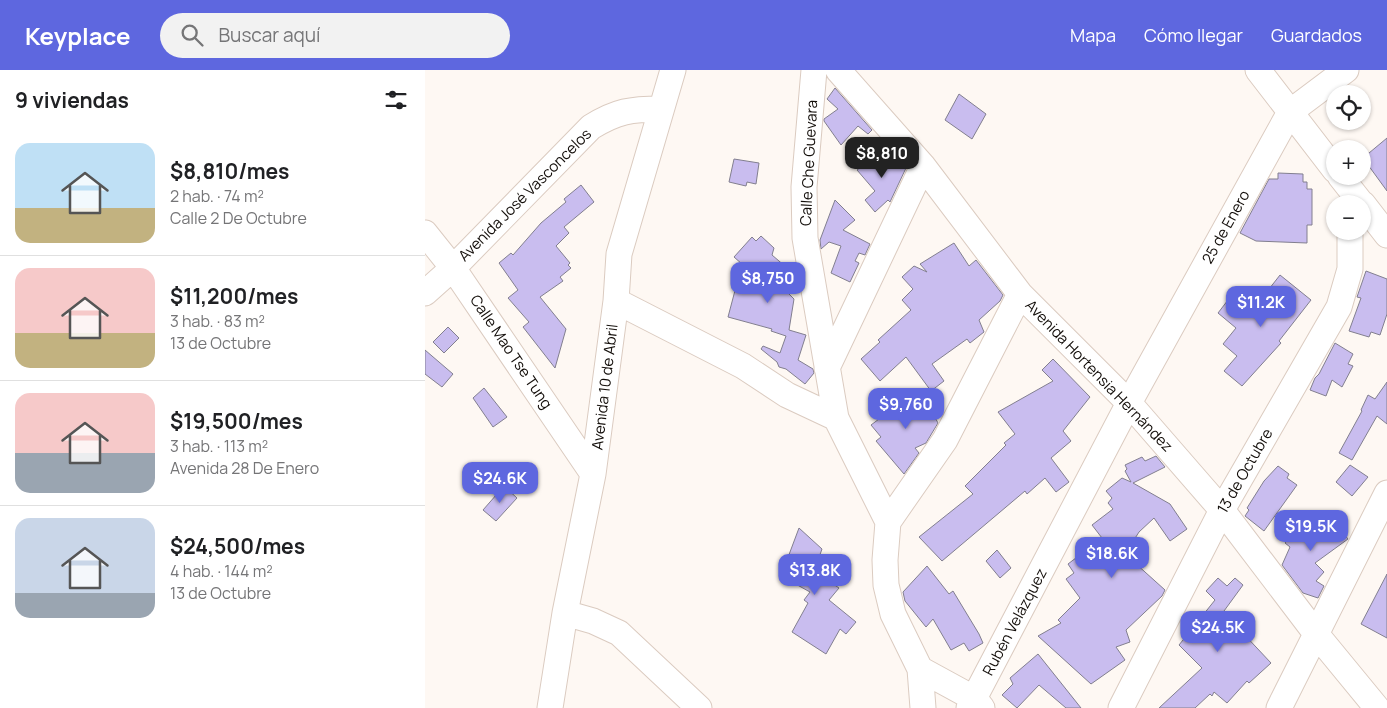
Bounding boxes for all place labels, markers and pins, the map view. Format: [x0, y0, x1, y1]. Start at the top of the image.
pin: $8,810 [841, 136, 923, 179]
pin: $8,750 [727, 262, 809, 304]
pin: $11.2K [1220, 286, 1302, 328]
pin: $9,760 [865, 388, 947, 430]
pin: $24.6K [459, 462, 541, 504]
pin: $19.5K [1270, 510, 1352, 552]
pin: $18.6K [1071, 536, 1153, 579]
pin: $13.8K [774, 554, 856, 596]
pin: $24.5K [1177, 610, 1259, 653]

